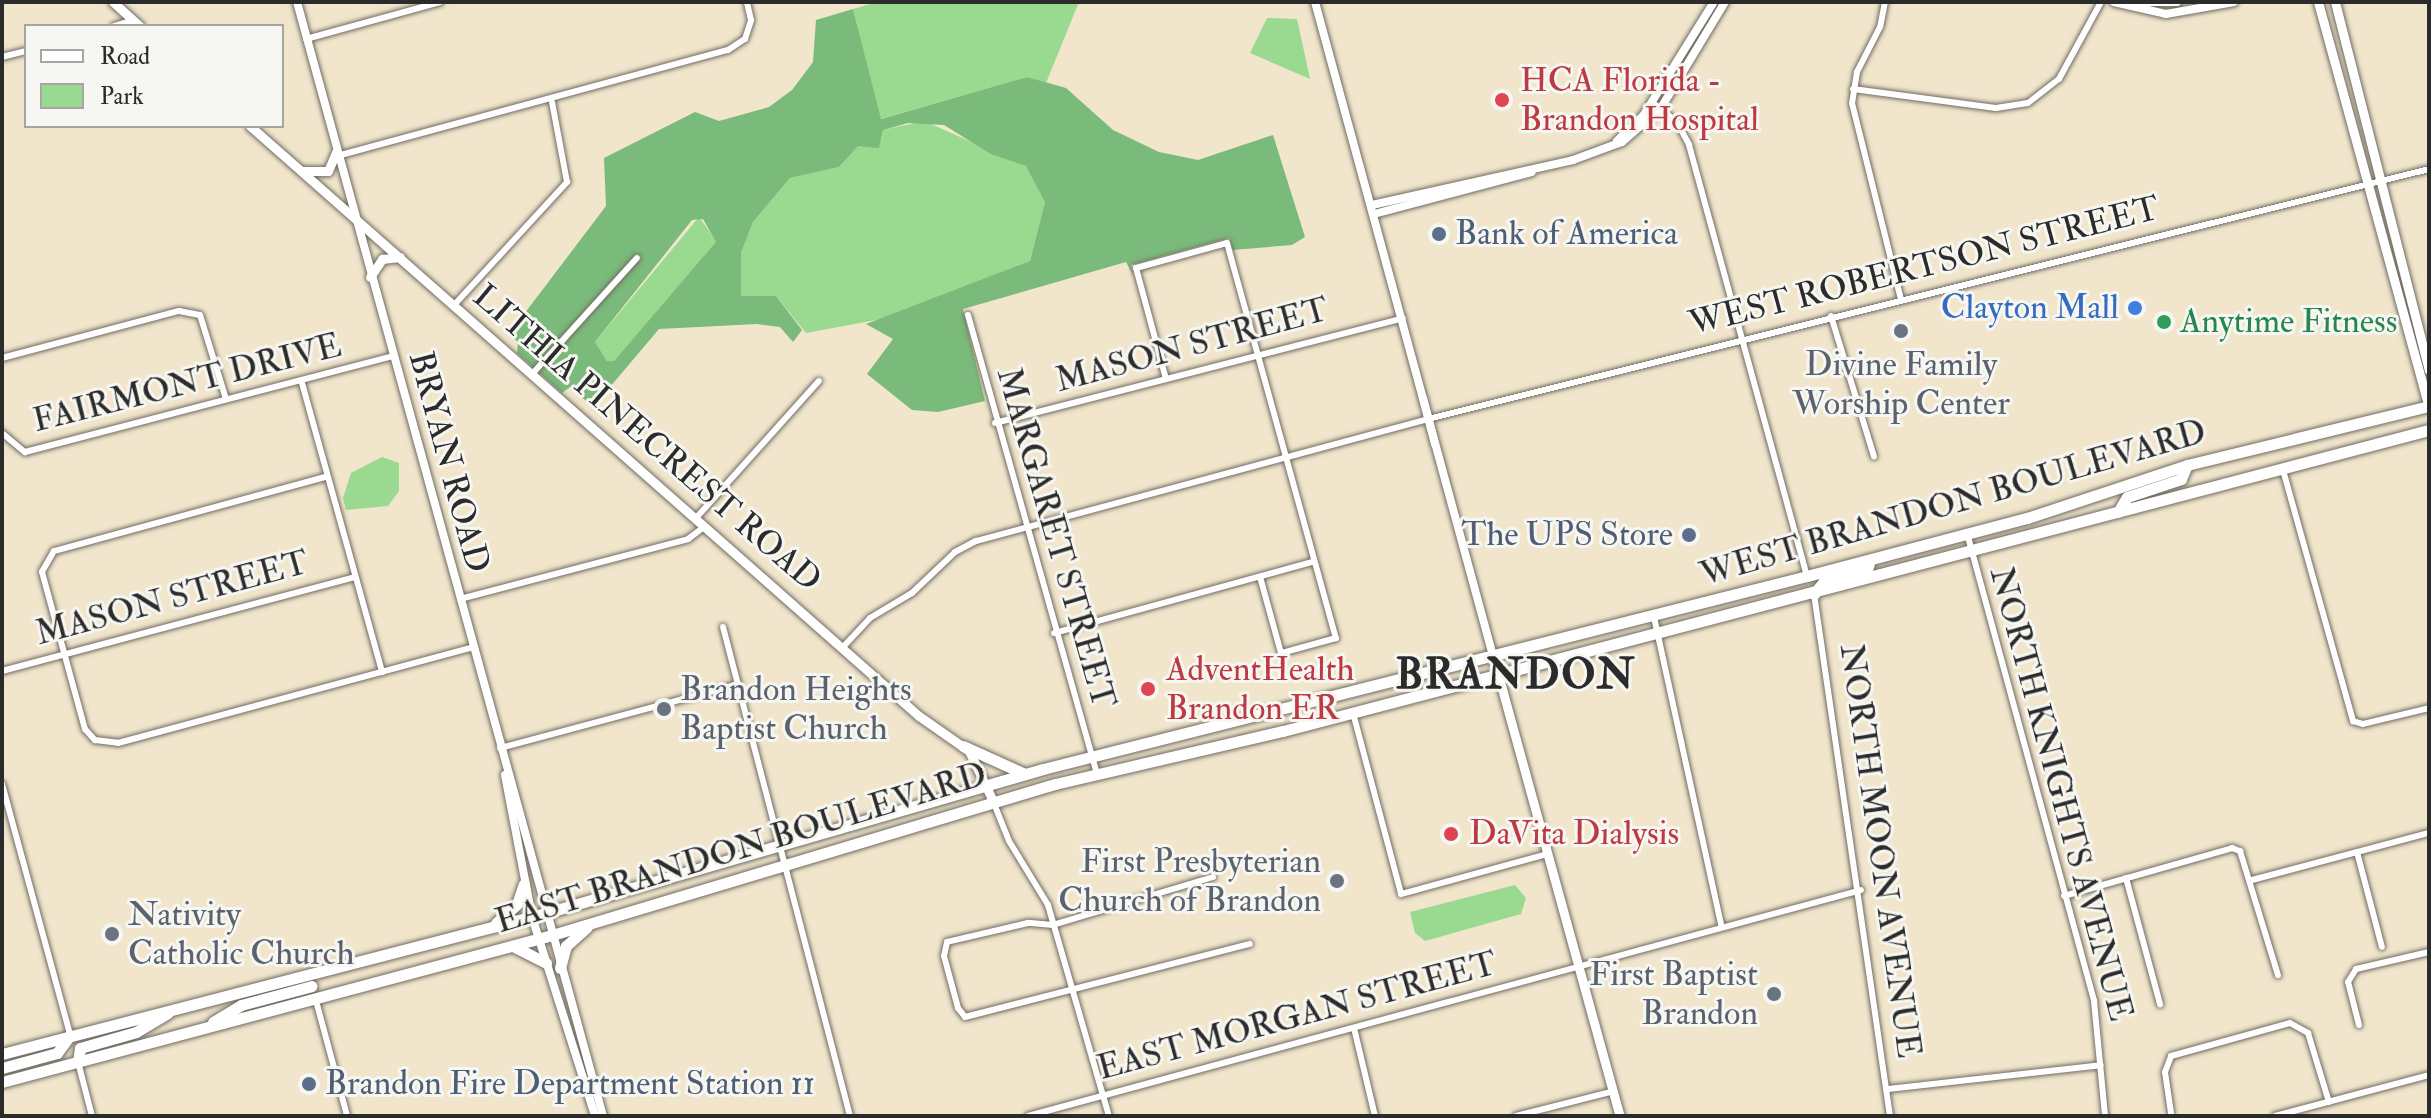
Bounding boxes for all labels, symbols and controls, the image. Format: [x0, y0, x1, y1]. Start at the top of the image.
legend [24, 24, 284, 128]
text: Road [100, 41, 150, 72]
place label: HCA Florida - Brandon Hospital [1520, 60, 1759, 140]
text: Park [100, 81, 144, 112]
marker: HCA Florida - Brandon Hospital [1491, 89, 1513, 111]
street label: WEST ROBERTSON STREET [1685, 188, 2163, 344]
place label: Bank of America [1455, 214, 1678, 254]
marker: Bank of America [1430, 225, 1448, 243]
street label: LITHIA PINECREST ROAD [465, 276, 829, 600]
place label: Clayton Mall [1941, 288, 2119, 328]
street label: MASON STREET [1051, 289, 1333, 401]
marker: Clayton Mall [2126, 299, 2144, 317]
place label: Anytime Fitness [2180, 302, 2397, 342]
marker: Anytime Fitness [2155, 313, 2173, 331]
marker: Divine Family Worship Center [1892, 322, 1910, 340]
street label: FAIRMONT DRIVE [29, 325, 345, 441]
place label: Divine Family Worship Center [1792, 344, 2010, 424]
street label: BRYAN ROAD [400, 347, 498, 577]
street label: MARGARET STREET [988, 363, 1124, 713]
street label: WEST BRANDON BOULEVARD [1695, 411, 2211, 595]
place label: The UPS Store [1461, 515, 1673, 555]
marker: The UPS Store [1680, 526, 1698, 544]
street label: MASON STREET [31, 542, 313, 654]
street label: NORTH KNIGHTS AVENUE [1981, 563, 2141, 1025]
street label: NORTH MOON AVENUE [1831, 641, 1929, 1061]
place label: AdventHealth Brandon ER [1166, 649, 1354, 728]
district label: BRANDON [1396, 650, 1636, 700]
place label: Brandon Heights Baptist Church [680, 669, 912, 748]
marker: AdventHealth Brandon ER [1137, 678, 1159, 700]
marker: Brandon Heights Baptist Church [655, 700, 673, 718]
street label: EAST BRANDON BOULEVARD [491, 754, 991, 942]
place label: DaVita Dialysis [1469, 814, 1679, 854]
marker: DaVita Dialysis [1440, 823, 1462, 845]
place label: First Presbyterian Church of Brandon [1058, 841, 1321, 920]
marker: First Presbyterian Church of Brandon [1328, 872, 1346, 890]
place label: Nativity Catholic Church [128, 894, 354, 974]
marker: Nativity Catholic Church [103, 925, 121, 943]
street label: EAST MORGAN STREET [1093, 943, 1501, 1089]
place label: First Baptist Brandon [1589, 954, 1758, 1034]
marker: First Baptist Brandon [1765, 985, 1783, 1003]
place label: Brandon Fire Department Station 11 [325, 1064, 815, 1104]
marker: Brandon Fire Department Station 11 [300, 1075, 318, 1093]

